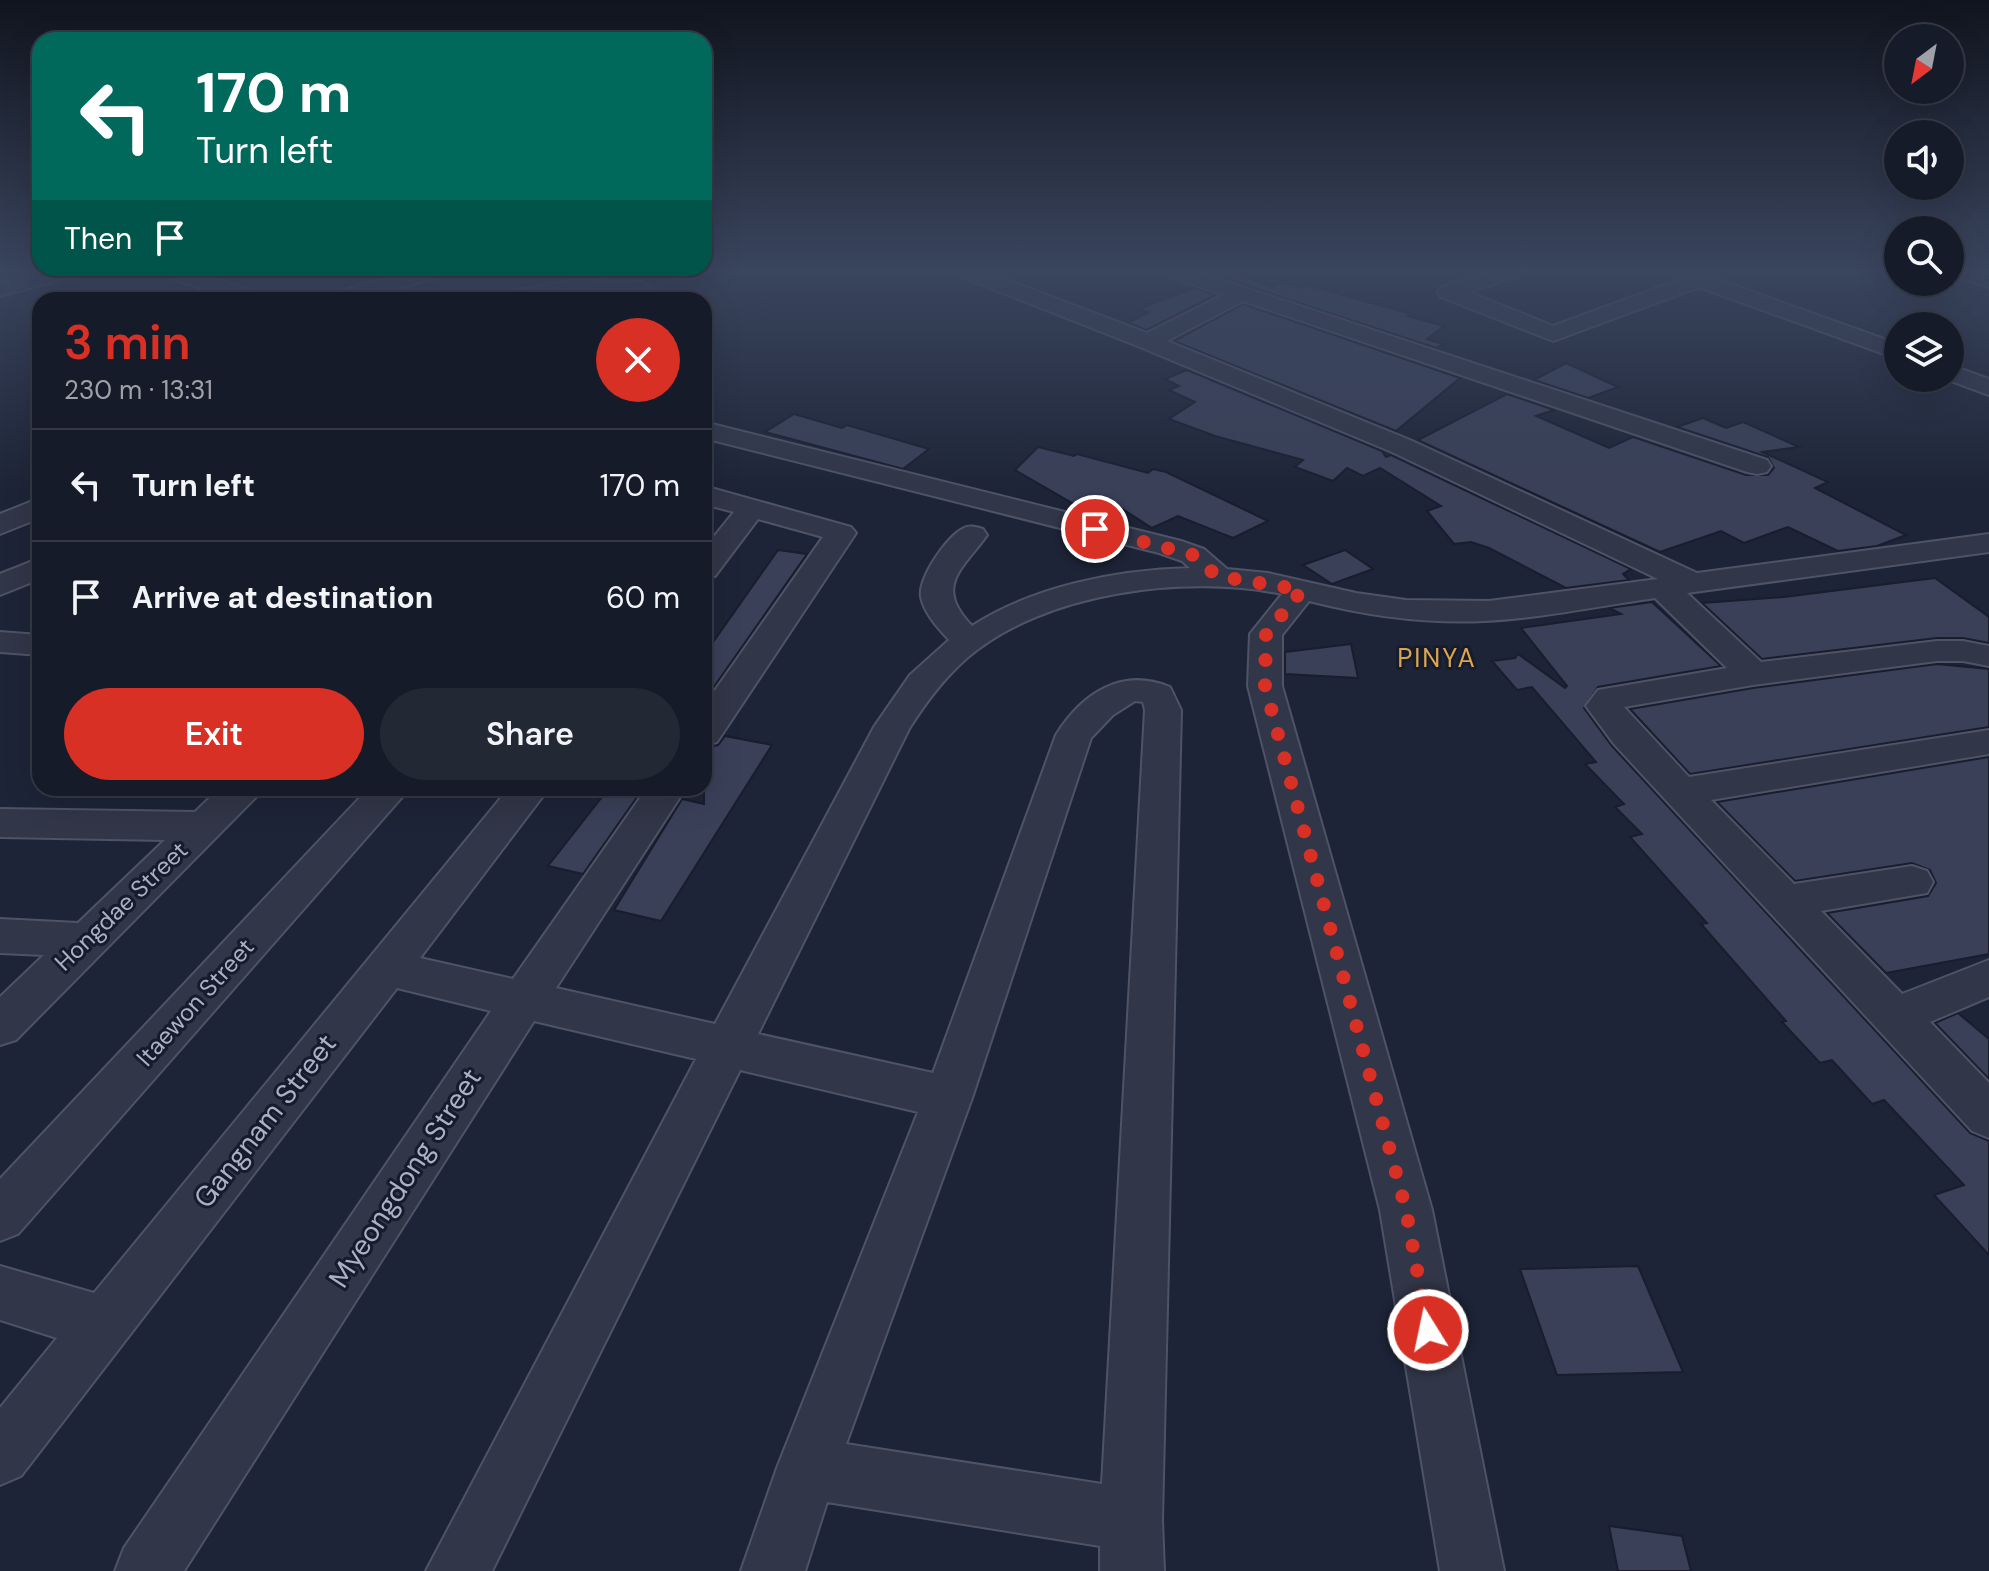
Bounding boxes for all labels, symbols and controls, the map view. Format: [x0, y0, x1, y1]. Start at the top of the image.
north arrow [1884, 24, 1964, 104]
map controls [1884, 24, 1964, 392]
text: 170 m [196, 56, 351, 129]
icon: left [64, 64, 168, 168]
button: sound [1884, 120, 1964, 200]
text: Turn left [196, 127, 333, 174]
icon: arrive [148, 216, 192, 260]
button: search [1884, 216, 1964, 296]
text: Then [64, 219, 132, 258]
text: 3 min [64, 311, 191, 374]
button: layers [1884, 312, 1964, 392]
button: close [596, 318, 680, 402]
text: 230 m · 13:31 [64, 373, 213, 407]
icon: left [64, 463, 108, 507]
text: Turn left [132, 466, 255, 505]
text: 170 m [600, 466, 680, 505]
pin [1061, 495, 1129, 563]
icon: arrive [1073, 507, 1117, 551]
icon: arrive [64, 575, 108, 619]
text: Arrive at destination [132, 578, 433, 617]
text: 60 m [606, 578, 680, 617]
district label: PINYA [1397, 641, 1477, 675]
button: Exit [64, 688, 364, 780]
button: Share [380, 688, 680, 780]
street label: Hongdae Street [48, 835, 194, 977]
street label: Itaewon Street [129, 932, 261, 1072]
street label: Gangnam Street [185, 1026, 345, 1216]
street label: Myeongdong Street [320, 1061, 490, 1295]
position arrow [1386, 1288, 1470, 1372]

